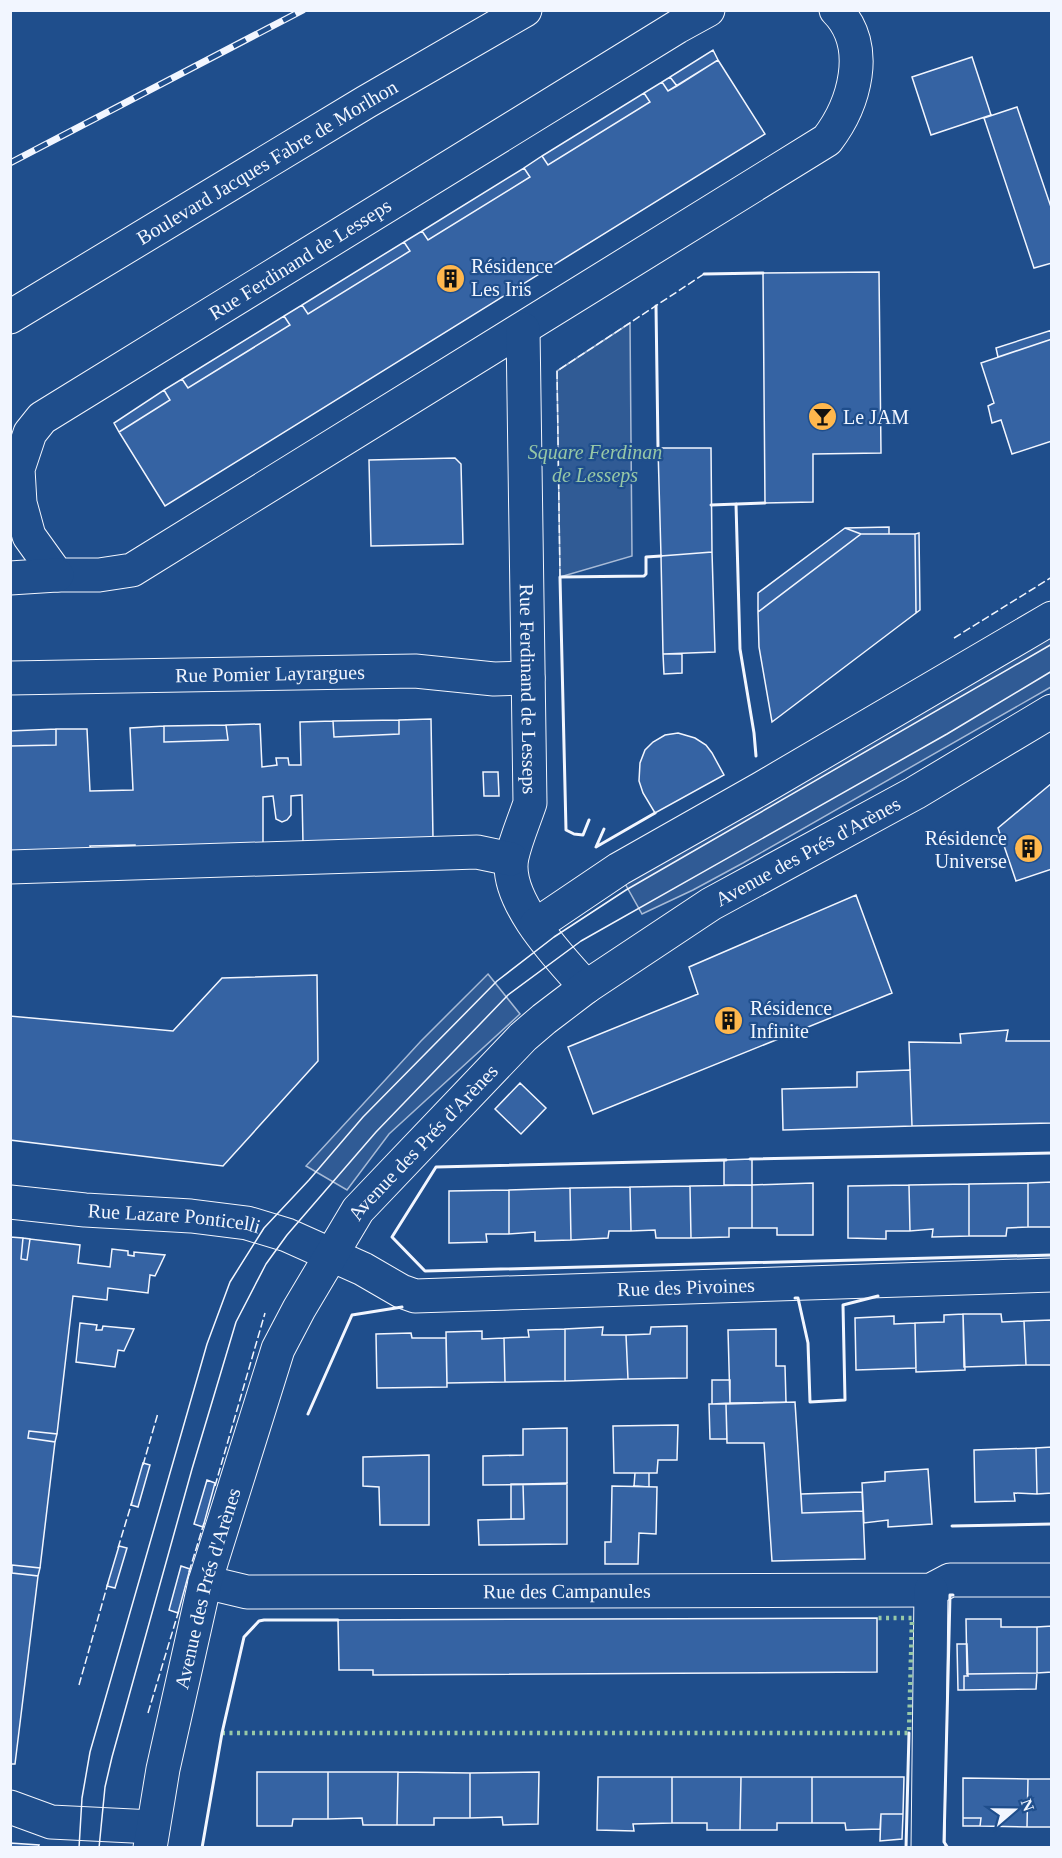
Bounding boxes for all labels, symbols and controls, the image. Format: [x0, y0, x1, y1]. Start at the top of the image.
street label: Boulevard Jacques Fabre de Morlhon [133, 75, 401, 249]
street label: Rue Ferdinand de Lesseps [205, 194, 396, 325]
place label: Résidence Les Iris [471, 255, 553, 300]
building icon: Résidence Les Iris [434, 262, 466, 294]
bar icon: Le JAM [806, 401, 838, 433]
place label: Le JAM [843, 406, 909, 428]
park label: Square Ferdinan de Lesseps [528, 441, 662, 487]
street label: Rue Ferdinand de Lesseps [516, 583, 541, 795]
street label: Rue Pomier Layrargues [175, 661, 365, 686]
street label: Avenue des Prés d'Arènes [711, 792, 904, 911]
place label: Résidence Universe [925, 827, 1007, 872]
building icon: Résidence Universe [1012, 833, 1044, 865]
place label: Résidence Infinite [750, 997, 832, 1042]
building icon: Résidence Infinite [713, 1004, 745, 1036]
street label: Avenue des Prés d'Arènes [343, 1059, 502, 1224]
street label: Rue Lazare Ponticelli [87, 1199, 264, 1238]
street label: Rue des Pivoines [617, 1274, 755, 1300]
street label: Avenue des Prés d'Arènes [170, 1485, 245, 1691]
street label: Rue des Campanules [483, 1580, 651, 1603]
north arrow [984, 1780, 1044, 1840]
text: N [1018, 1797, 1038, 1814]

